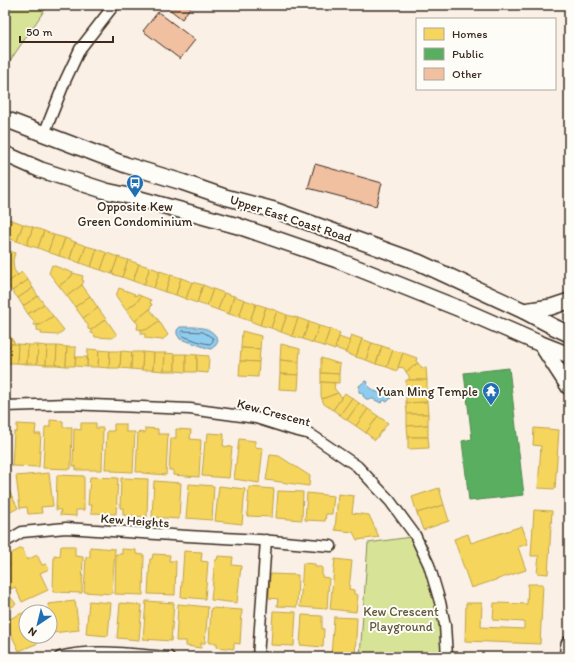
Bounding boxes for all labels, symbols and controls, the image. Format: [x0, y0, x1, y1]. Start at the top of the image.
scale bar [20, 18, 113, 44]
legend [416, 18, 556, 90]
text: 50 m [26, 25, 52, 39]
text: Homes [452, 27, 488, 41]
text: Public [452, 47, 484, 61]
text: Other [452, 67, 482, 81]
bus stop icon: Opposite Kew Green Condominium [125, 173, 145, 198]
street label: Upper East Coast Road [228, 192, 354, 245]
place label: Opposite Kew Green Condominium [77, 199, 193, 229]
temple icon: Yuan Ming Temple [481, 381, 501, 406]
place label: Yuan Ming Temple [376, 384, 478, 399]
street label: Kew Crescent [235, 395, 312, 430]
street label: Kew Heights [100, 511, 170, 530]
north arrow [18, 604, 58, 644]
park label: Kew Crescent Playground [363, 604, 439, 634]
text: N [26, 624, 39, 639]

